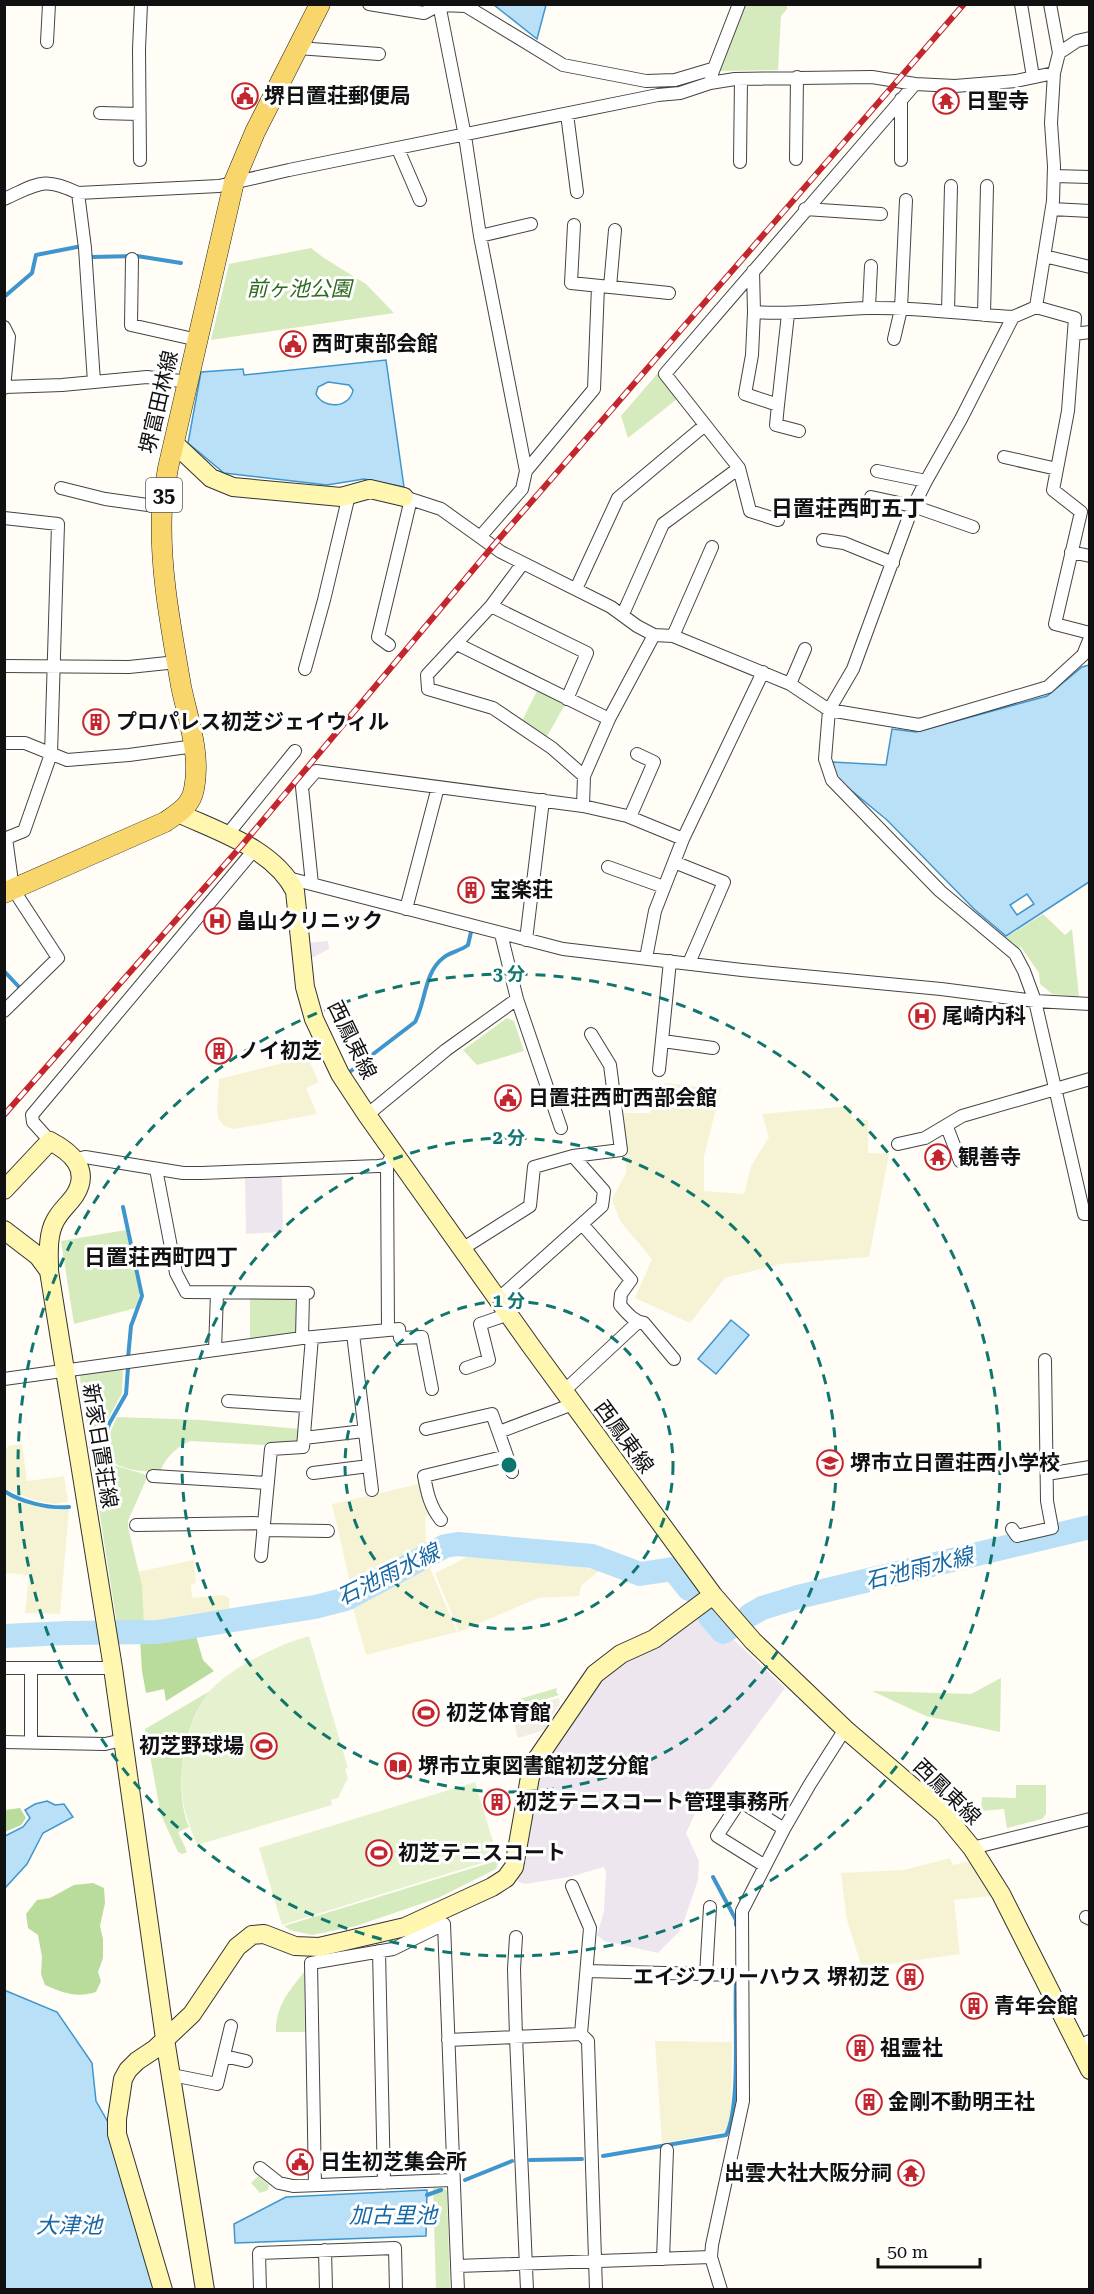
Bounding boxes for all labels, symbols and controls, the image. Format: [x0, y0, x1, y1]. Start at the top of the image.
public building icon: 堺日置荘郵便局 [230, 81, 260, 111]
place label: 堺日置荘郵便局 [264, 84, 411, 108]
temple icon: 日聖寺 [931, 86, 961, 116]
place label: 日聖寺 [966, 89, 1029, 113]
park label: 前ヶ池公園 [247, 277, 354, 301]
public building icon: 西町東部会館 [278, 329, 308, 359]
place label: 西町東部会館 [312, 332, 438, 356]
street label: 堺富田林線 [135, 348, 183, 456]
road number: 35 [146, 478, 182, 512]
district label: 日置荘西町五丁 [771, 496, 925, 521]
building icon: プロパレス初芝ジェイウィル [81, 707, 111, 737]
place label: プロパレス初芝ジェイウィル [116, 710, 389, 734]
building icon: 宝楽荘 [456, 875, 486, 905]
place label: 宝楽荘 [490, 878, 553, 902]
hospital icon: 畠山クリニック [202, 906, 232, 936]
place label: 畠山クリニック [236, 909, 383, 933]
text: 3 分 [493, 963, 525, 984]
street label: 西鳳東線 [323, 997, 381, 1083]
hospital icon: 尾崎内科 [907, 1001, 937, 1031]
place label: 尾崎内科 [942, 1004, 1026, 1028]
building icon: ノイ初芝 [204, 1036, 234, 1066]
place label: ノイ初芝 [238, 1039, 322, 1063]
public building icon: 日置荘西町西部会館 [493, 1083, 523, 1113]
place label: 日置荘西町西部会館 [528, 1086, 717, 1110]
text: 2 分 [493, 1127, 525, 1148]
temple icon: 観善寺 [923, 1142, 953, 1172]
place label: 観善寺 [958, 1145, 1021, 1169]
district label: 日置荘西町四丁 [84, 1245, 238, 1270]
text: 1 分 [493, 1290, 525, 1311]
street label: 新家日置荘線 [78, 1382, 122, 1510]
street label: 西鳳東線 [590, 1396, 658, 1478]
school or university icon: 堺市立日置荘西小学校 [815, 1448, 845, 1478]
place label: 堺市立日置荘西小学校 [850, 1451, 1060, 1475]
centre of rings [499, 1455, 519, 1475]
water label: 石池雨水線 [333, 1538, 446, 1610]
water label: 石池雨水線 [863, 1542, 978, 1594]
sports icon: 初芝体育館 [411, 1698, 441, 1728]
place label: 初芝体育館 [446, 1701, 551, 1725]
sports icon: 初芝野球場 [249, 1731, 279, 1761]
place label: 初芝野球場 [139, 1734, 244, 1758]
library icon: 堺市立東図書館初芝分館 [383, 1751, 413, 1781]
place label: 堺市立東図書館初芝分館 [418, 1754, 649, 1778]
street label: 西鳳東線 [908, 1754, 986, 1830]
building icon: 初芝テニスコート管理事務所 [482, 1787, 512, 1817]
place label: 初芝テニスコート管理事務所 [516, 1790, 789, 1814]
sports icon: 初芝テニスコート [364, 1838, 394, 1868]
place label: 初芝テニスコート [398, 1841, 566, 1865]
building icon: エイジフリーハウス 堺初芝 [895, 1962, 925, 1992]
place label: エイジフリーハウス 堺初芝 [633, 1965, 890, 1989]
building icon: 青年会館 [959, 1991, 989, 2021]
place label: 青年会館 [994, 1994, 1078, 2018]
building icon: 祖霊社 [845, 2033, 875, 2063]
place label: 祖霊社 [880, 2036, 943, 2060]
building icon: 金剛不動明王社 [854, 2087, 884, 2117]
place label: 金剛不動明王社 [888, 2090, 1035, 2114]
public building icon: 日生初芝集会所 [285, 2147, 315, 2177]
place label: 日生初芝集会所 [320, 2150, 467, 2174]
temple icon: 出雲大社大阪分祠 [896, 2158, 926, 2188]
place label: 出雲大社大阪分祠 [724, 2161, 892, 2185]
water label: 加古里池 [349, 2203, 439, 2228]
water label: 大津池 [36, 2213, 104, 2238]
scale bar [878, 2231, 980, 2269]
text: 50 m [887, 2241, 928, 2262]

